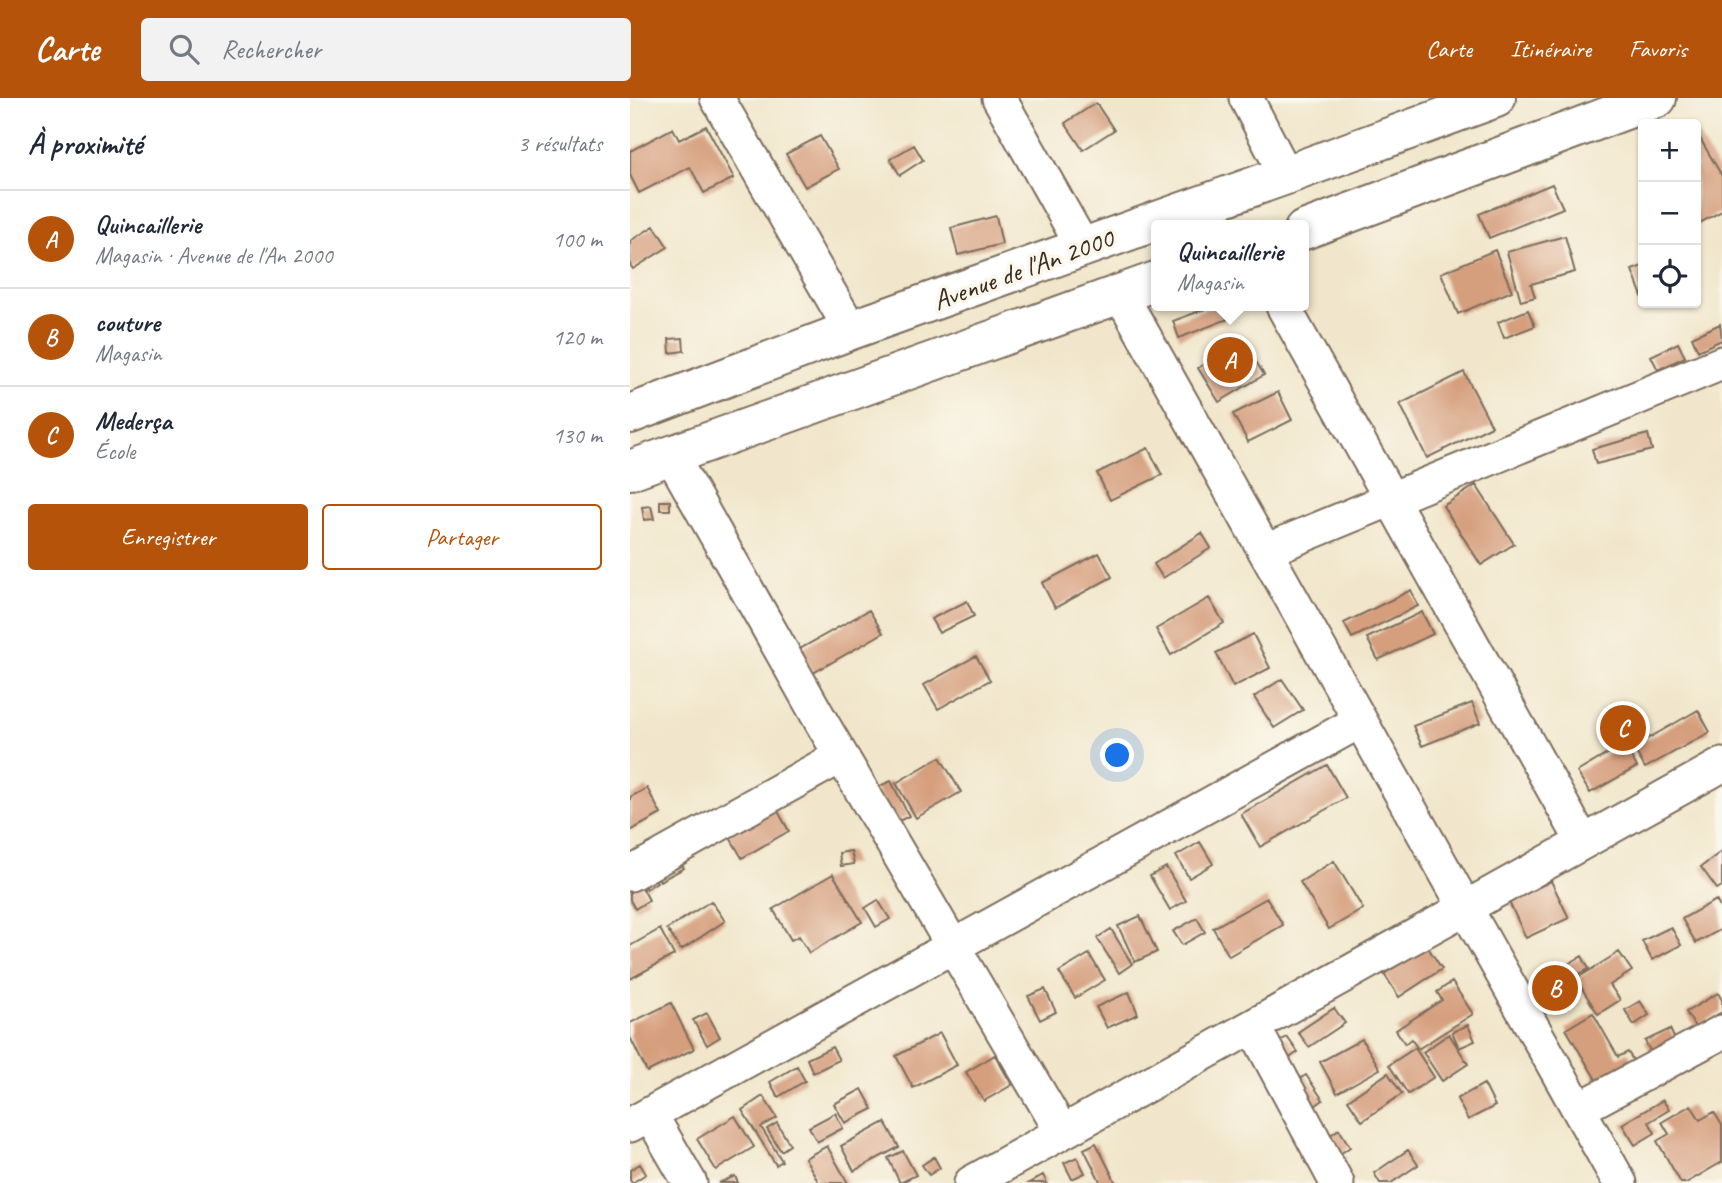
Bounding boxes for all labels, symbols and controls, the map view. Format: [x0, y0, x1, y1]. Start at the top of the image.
search box [141, 18, 631, 81]
text: Carte [35, 28, 99, 70]
icon: search [165, 30, 203, 68]
text: Rechercher [221, 33, 321, 66]
text: Carte [1426, 34, 1472, 64]
text: Itinéraire [1510, 34, 1591, 64]
text: Favoris [1629, 34, 1687, 64]
map controls [1638, 119, 1701, 308]
button: + [1638, 119, 1701, 182]
text: À proximité [28, 125, 142, 163]
text: 3 résultats [518, 129, 602, 158]
button: − [1638, 182, 1701, 245]
text: Quincaillerie [95, 208, 201, 241]
street label: Avenue de l'An 2000 [928, 219, 1120, 318]
popup [1151, 220, 1309, 311]
text: A [45, 225, 57, 254]
text: 100 m [553, 225, 602, 254]
text: Quincaillerie [1177, 235, 1283, 268]
text: Magasin · Avenue de l'An 2000 [95, 241, 333, 270]
button: locate [1638, 245, 1701, 308]
text: Magasin [1177, 268, 1244, 297]
text: couture [95, 306, 160, 339]
text: B [45, 323, 57, 352]
text: 120 m [553, 323, 602, 352]
pin: A [1207, 334, 1253, 386]
text: Magasin [95, 339, 162, 368]
text: Mederça [95, 404, 172, 437]
text: C [46, 421, 56, 450]
text: 130 m [553, 421, 602, 450]
text: École [95, 437, 135, 466]
button: Enregistrer [28, 504, 308, 570]
button: Partager [322, 504, 602, 570]
pin: C [1600, 702, 1646, 754]
your location [1100, 738, 1134, 772]
pin: B [1532, 962, 1578, 1014]

